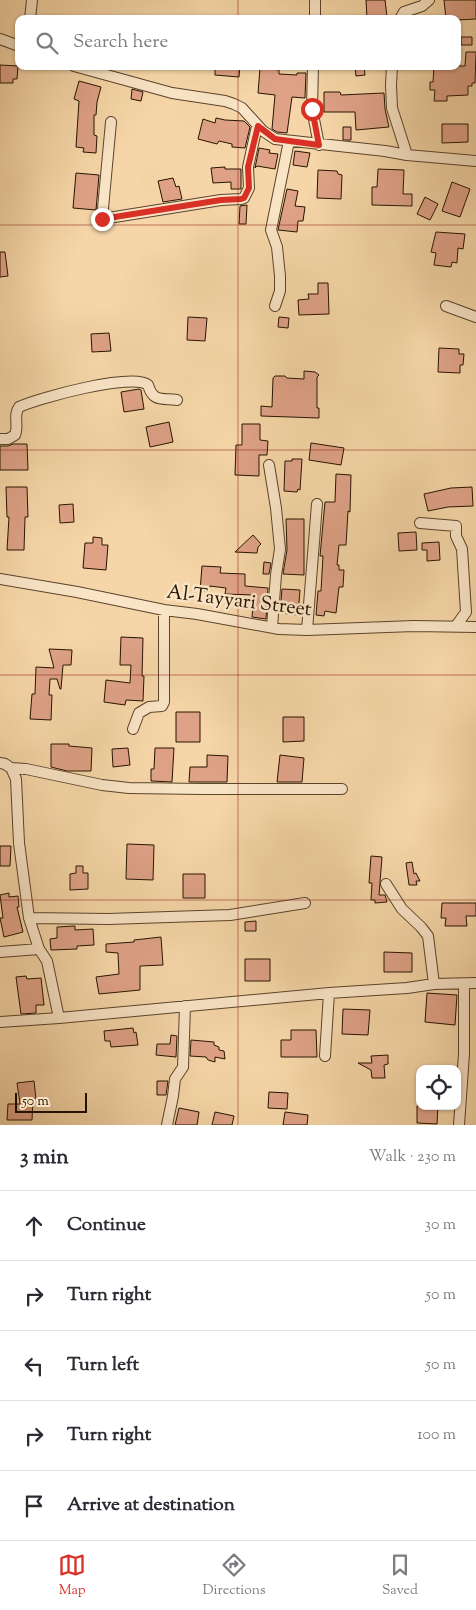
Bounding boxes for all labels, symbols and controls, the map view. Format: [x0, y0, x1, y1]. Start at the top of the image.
search box [15, 15, 461, 70]
icon: search [33, 29, 61, 57]
text: Search here [73, 29, 168, 56]
route start [301, 98, 324, 121]
route end [91, 208, 114, 231]
street label: Al-Tayyari Street [165, 579, 313, 625]
map controls [416, 1065, 461, 1110]
button: locate [416, 1065, 461, 1110]
scale bar [15, 1090, 88, 1113]
text: 50 m [22, 1092, 49, 1112]
text: 3 min [20, 1143, 69, 1173]
text: Walk · 230 m [369, 1146, 456, 1169]
icon: ahead [20, 1212, 48, 1240]
text: Continue [67, 1212, 146, 1239]
text: 30 m [425, 1214, 456, 1237]
icon: right [20, 1282, 48, 1310]
text: Turn right [67, 1282, 151, 1309]
text: 50 m [425, 1284, 456, 1307]
icon: left [20, 1352, 48, 1380]
text: Turn left [67, 1352, 139, 1379]
text: 50 m [425, 1354, 456, 1377]
icon: right [20, 1422, 48, 1450]
text: Turn right [67, 1422, 151, 1449]
text: 100 m [417, 1424, 456, 1447]
icon: arrive [20, 1492, 48, 1520]
text: Arrive at destination [67, 1492, 235, 1519]
tab: Map [58, 1551, 86, 1601]
tab: Directions [202, 1551, 266, 1601]
tab: Saved [382, 1551, 418, 1601]

